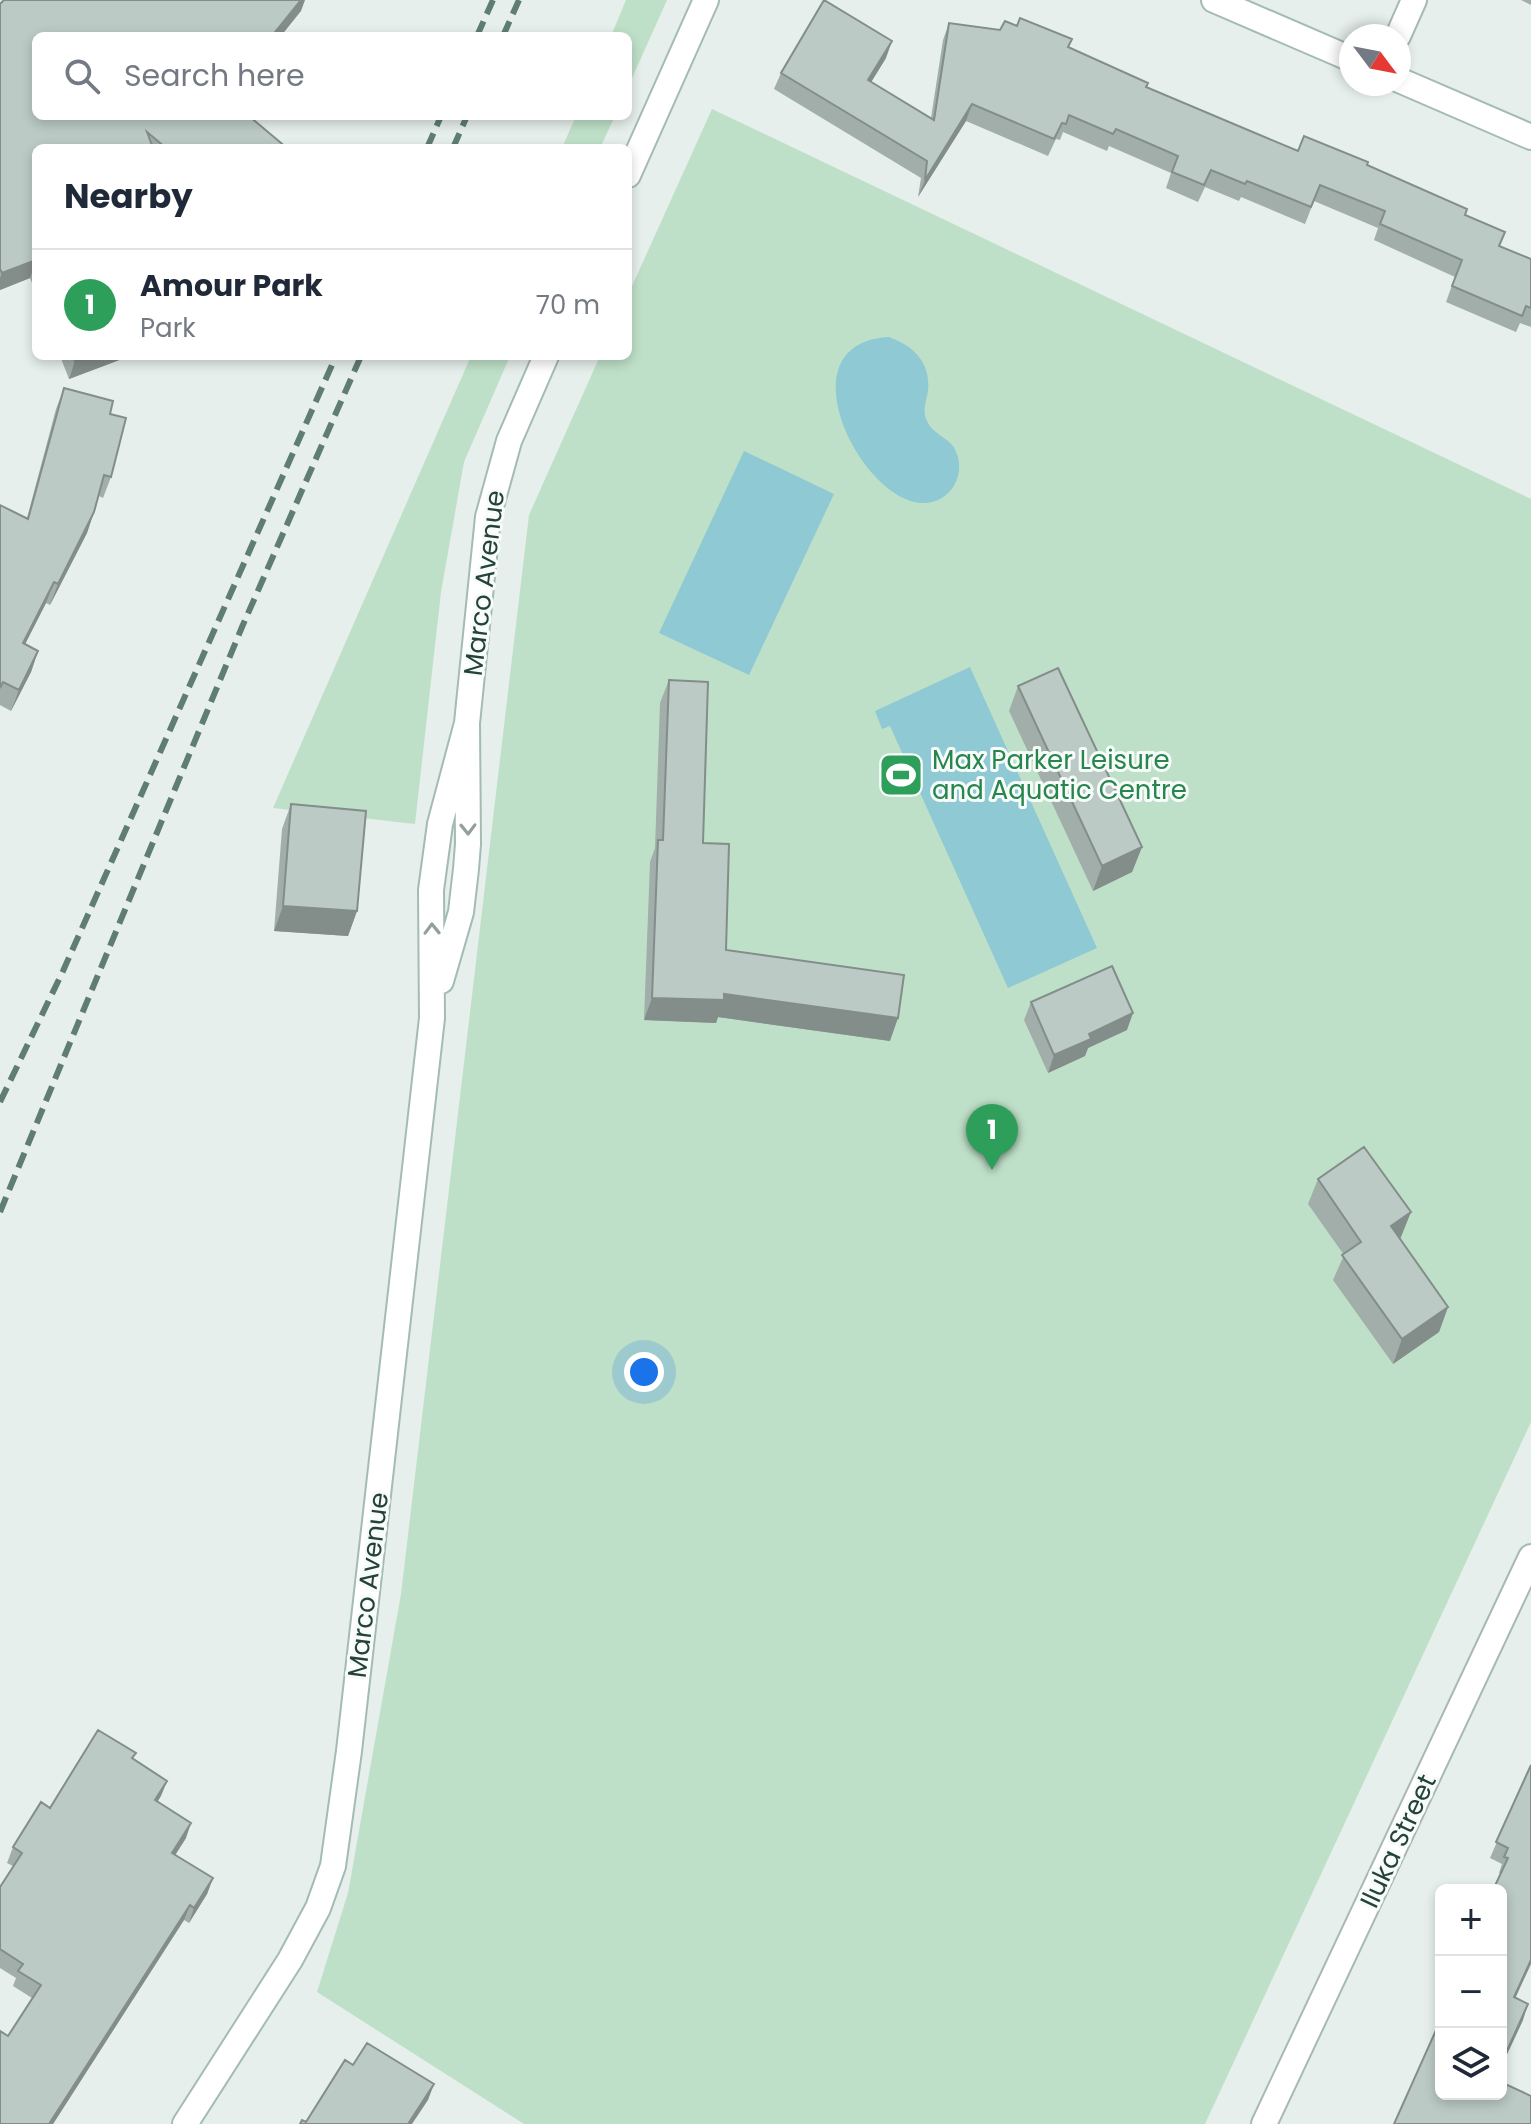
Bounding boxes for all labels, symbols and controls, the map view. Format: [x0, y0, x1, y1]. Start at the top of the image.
north arrow [1339, 24, 1411, 96]
search box [32, 32, 632, 120]
icon: search [60, 54, 104, 98]
text: Search here [124, 54, 305, 97]
text: Nearby [64, 172, 193, 220]
text: Amour Park [140, 264, 323, 307]
text: 1 [85, 287, 95, 323]
text: 70 m [536, 287, 600, 323]
text: Park [140, 310, 196, 346]
street label: Marco Avenue [455, 488, 513, 678]
place label: Max Parker Leisure and Aquatic Centre [932, 742, 1187, 808]
sports icon: Max Parker Leisure and Aquatic Centre [877, 751, 925, 799]
one-way arrow [459, 823, 477, 836]
one-way arrow [423, 922, 441, 935]
pin: 1 [966, 1104, 1018, 1170]
your location [624, 1352, 664, 1392]
street label: Marco Avenue [339, 1490, 397, 1680]
street label: Iluka Street [1351, 1768, 1445, 1914]
map controls [1435, 1884, 1507, 2100]
button: + [1435, 1884, 1507, 1956]
button: − [1435, 1956, 1507, 2028]
button: layers [1435, 2028, 1507, 2100]

